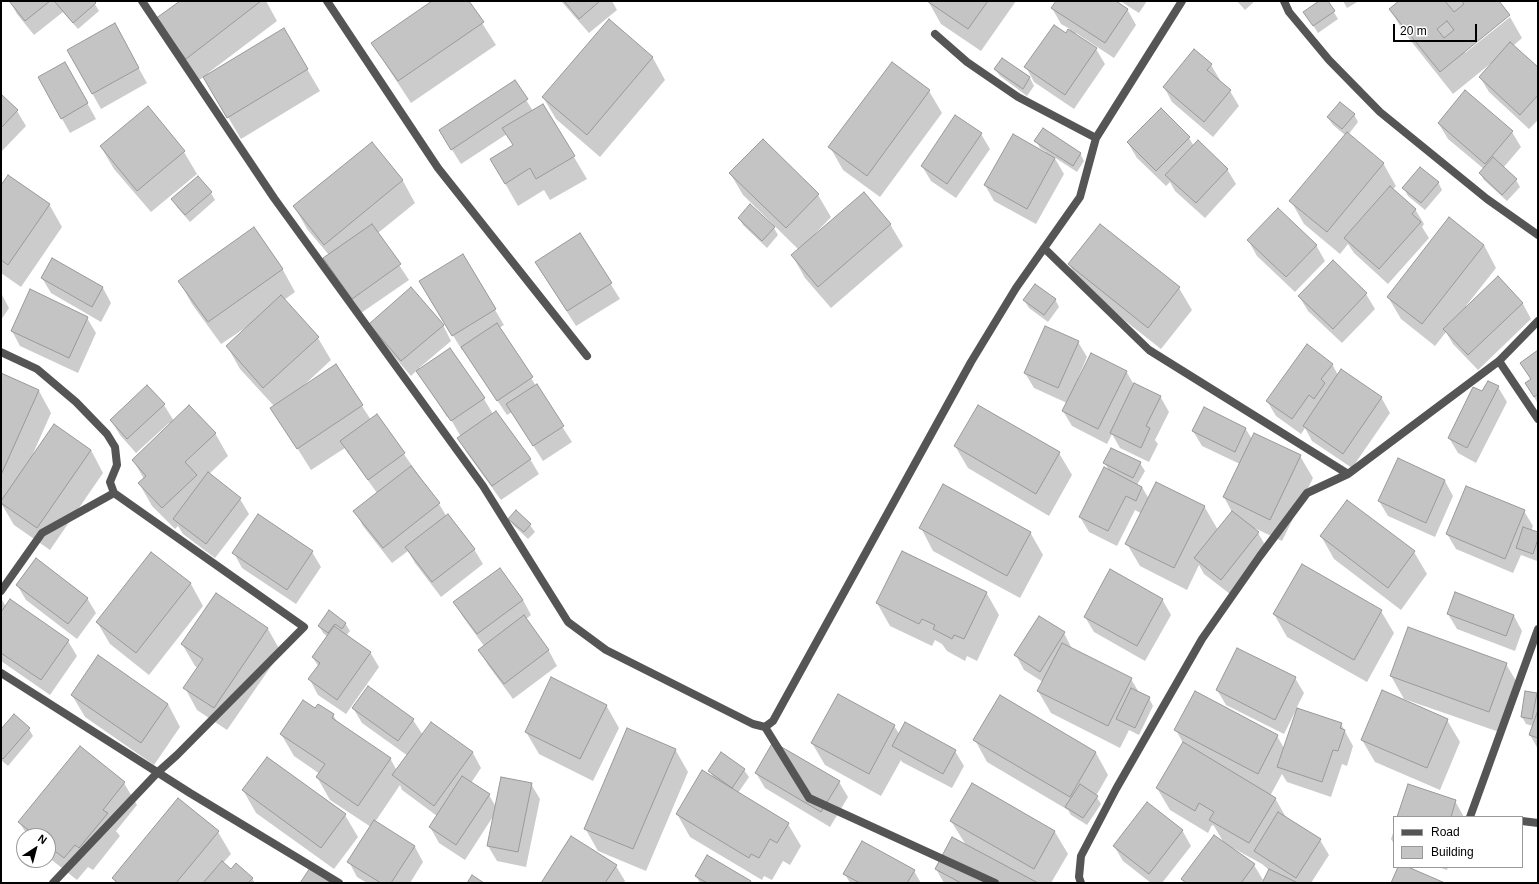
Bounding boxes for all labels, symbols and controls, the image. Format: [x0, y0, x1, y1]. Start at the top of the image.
scale bar [1395, 16, 1479, 42]
text: 20 m [1400, 24, 1427, 38]
legend [1393, 816, 1523, 868]
text: Road [1431, 825, 1460, 839]
north arrow [16, 828, 56, 868]
text: N [36, 832, 49, 846]
text: Building [1431, 845, 1474, 859]

